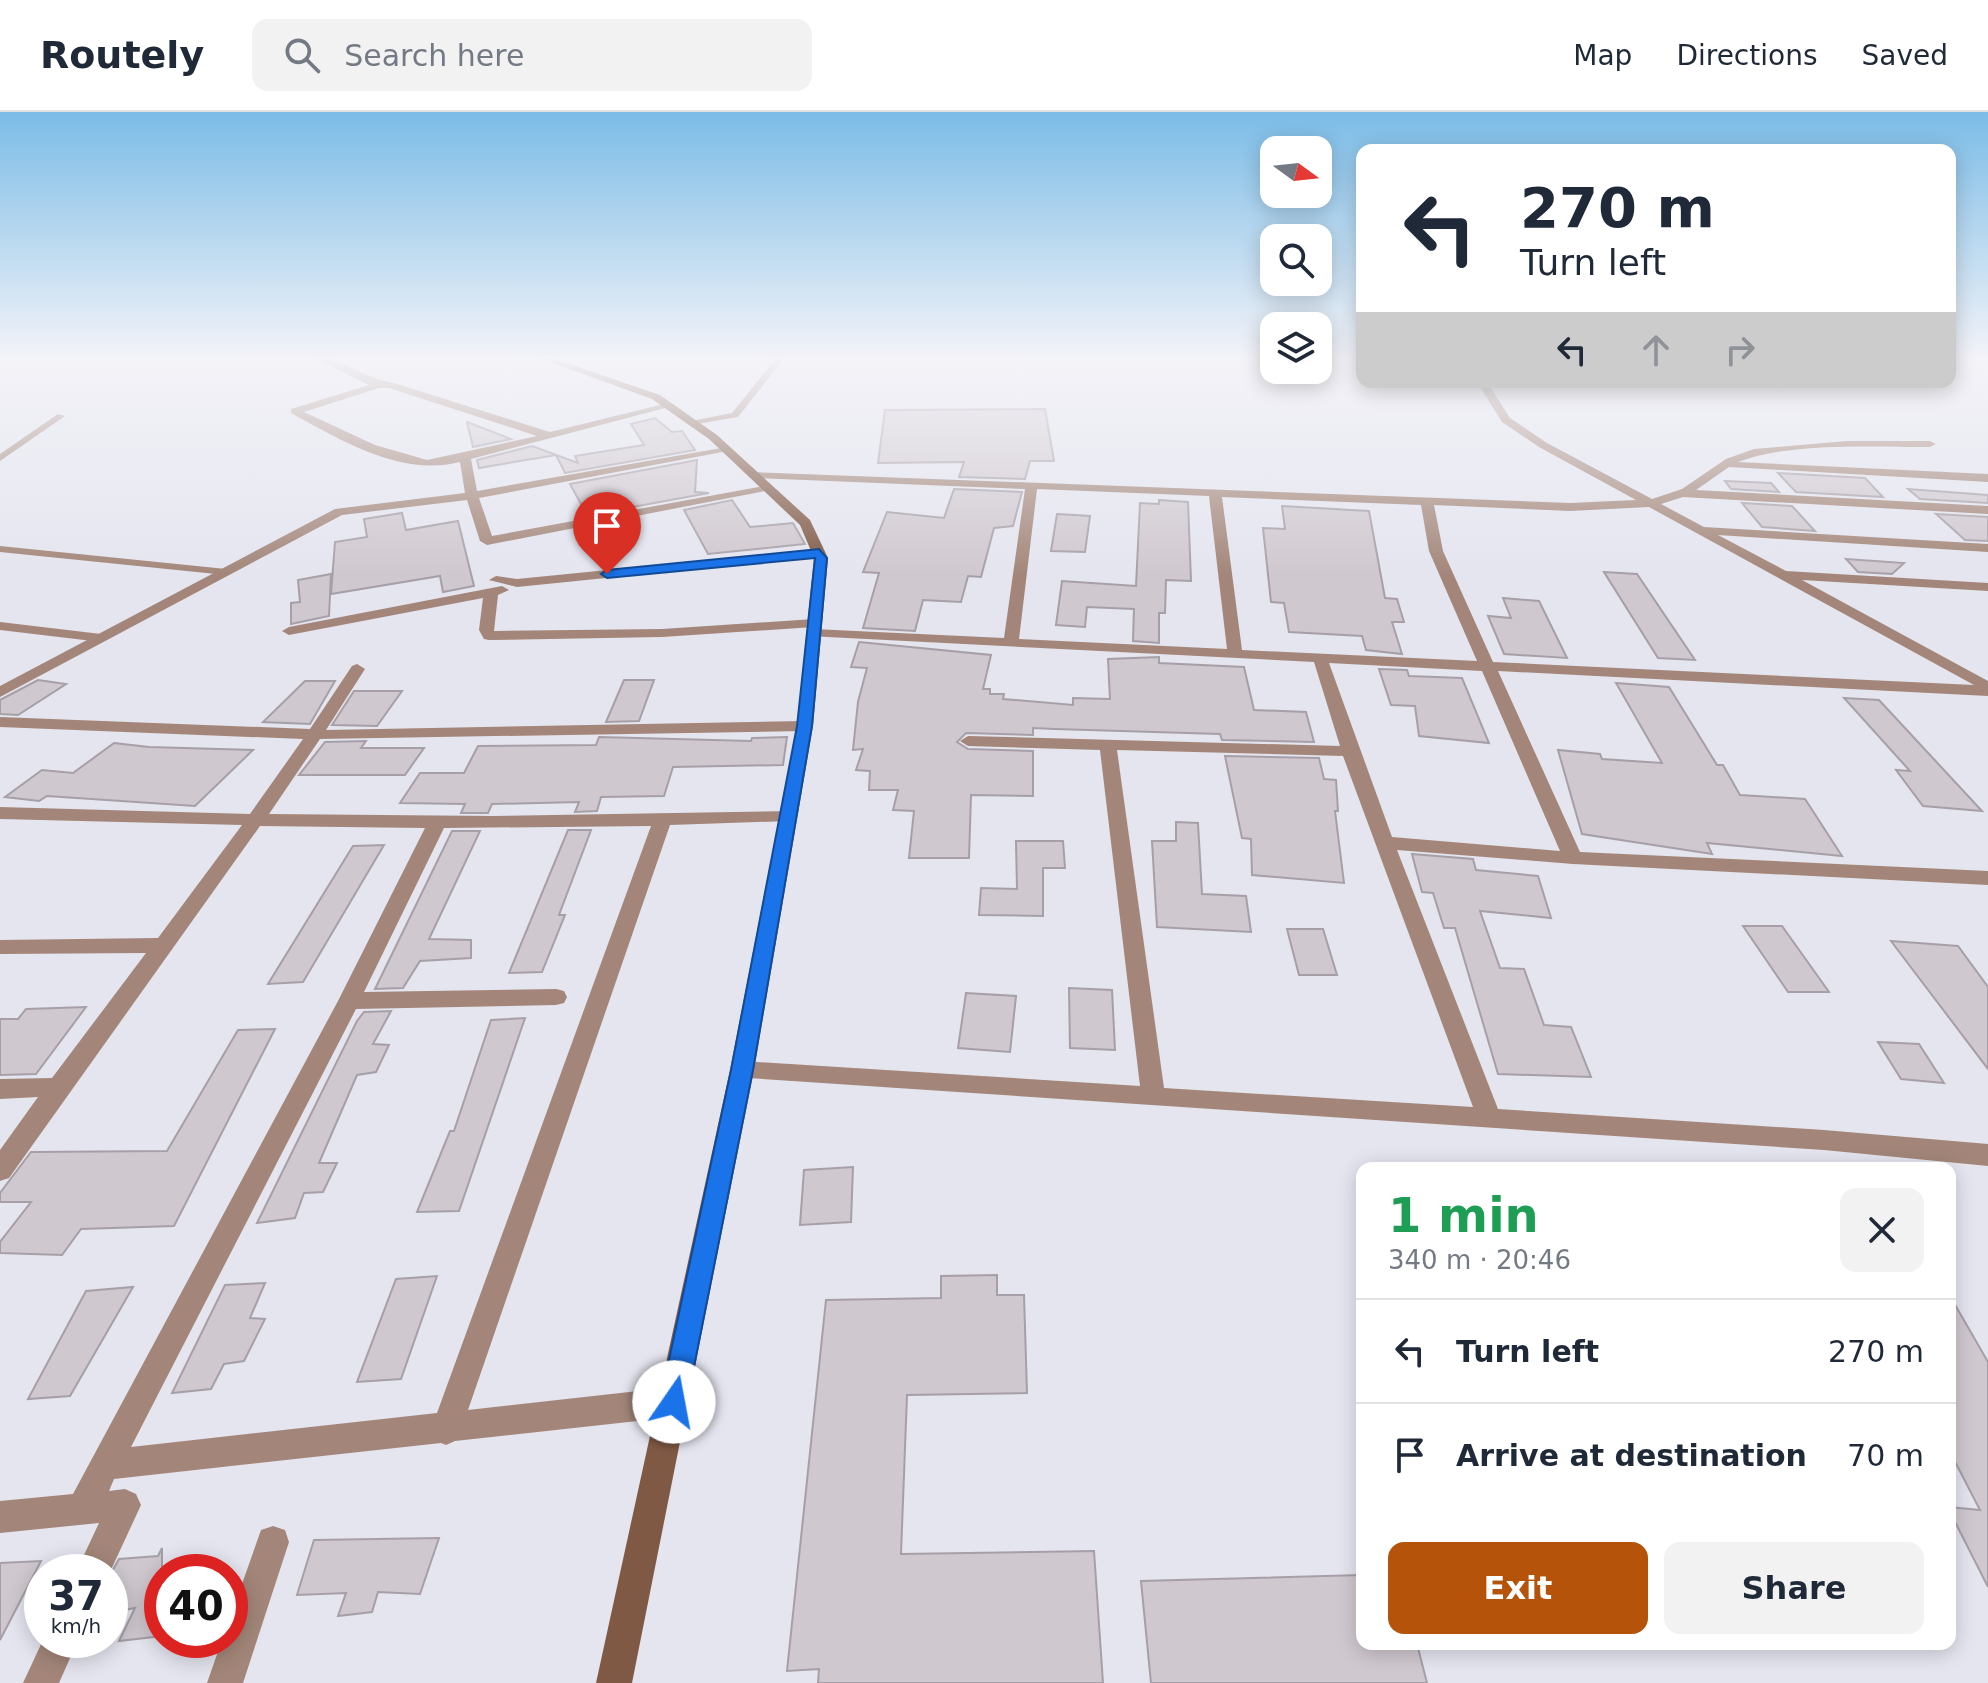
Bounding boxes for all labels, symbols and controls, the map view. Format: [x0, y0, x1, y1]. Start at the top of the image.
search box [252, 19, 812, 91]
text: Routely [40, 33, 204, 77]
icon: search [280, 33, 324, 77]
text: Search here [344, 38, 524, 73]
text: Map [1573, 39, 1632, 72]
text: Directions [1676, 39, 1817, 72]
text: Saved [1861, 39, 1948, 72]
north arrow [1260, 136, 1332, 208]
map controls [1260, 136, 1332, 384]
text: 270 m [1520, 175, 1715, 240]
icon: left [1388, 176, 1492, 280]
button: search [1260, 224, 1332, 296]
text: Turn left [1520, 242, 1666, 283]
button: layers [1260, 312, 1332, 384]
icon: left [1550, 328, 1594, 372]
icon: ahead [1634, 328, 1678, 372]
icon: right [1718, 328, 1762, 372]
pin [573, 492, 641, 574]
icon: arrive [585, 504, 629, 548]
text: 1 min [1388, 1187, 1539, 1243]
button: close [1840, 1188, 1924, 1272]
text: 340 m · 20:46 [1388, 1245, 1571, 1275]
icon: left [1388, 1329, 1432, 1373]
text: Turn left [1456, 1334, 1599, 1369]
text: 270 m [1828, 1334, 1924, 1369]
position arrow [632, 1360, 716, 1444]
icon: arrive [1388, 1433, 1432, 1477]
text: Arrive at destination [1456, 1438, 1807, 1473]
text: 70 m [1847, 1438, 1924, 1473]
button: Exit [1388, 1542, 1648, 1634]
button: Share [1664, 1542, 1924, 1634]
speed limit sign: 40 [144, 1554, 248, 1658]
text: 37 [48, 1573, 104, 1619]
text: km/h [51, 1614, 101, 1638]

